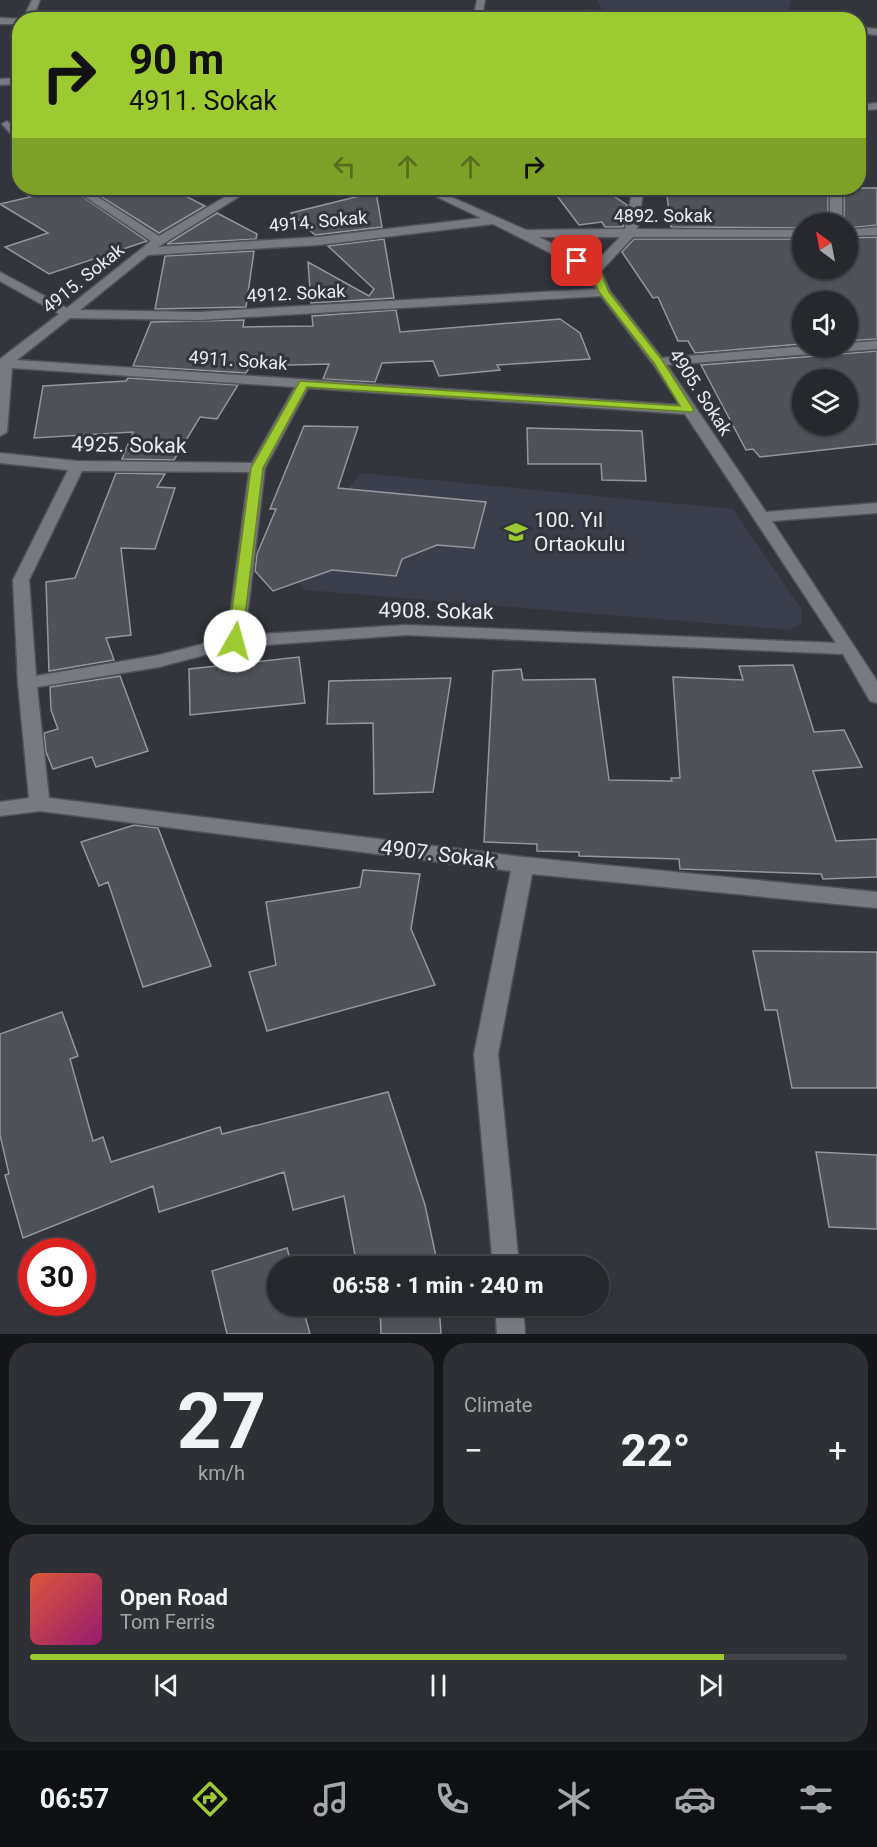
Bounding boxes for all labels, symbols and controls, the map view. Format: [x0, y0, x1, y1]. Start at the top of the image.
text: 90 m [129, 35, 224, 84]
icon: right [30, 36, 108, 114]
text: 4911. Sokak [129, 85, 277, 117]
icon: left [328, 150, 361, 183]
icon: ahead [391, 150, 424, 183]
icon: ahead [454, 150, 487, 183]
icon: right [517, 150, 550, 183]
street label: 4892. Sokak [614, 205, 713, 226]
street label: 4914. Sokak [268, 206, 369, 236]
north arrow [792, 213, 858, 279]
map controls [792, 213, 858, 435]
pin [551, 235, 602, 286]
street label: 4915. Sokak [38, 238, 129, 317]
icon: arrive [560, 244, 593, 277]
street label: 4912. Sokak [246, 280, 347, 306]
button: sound [792, 291, 858, 357]
street label: 4905. Sokak [665, 345, 737, 440]
street label: 4911. Sokak [188, 346, 289, 374]
button: layers [792, 369, 858, 435]
street label: 4925. Sokak [71, 432, 187, 458]
place label: 100. Yıl Ortaokulu [534, 508, 625, 556]
school or university icon: 100. Yıl Ortaokulu [503, 519, 529, 545]
street label: 4908. Sokak [378, 598, 494, 624]
position arrow [203, 609, 267, 673]
street label: 4907. Sokak [379, 835, 497, 873]
speed limit sign: 30 [18, 1238, 96, 1316]
text: 06:58 · 1 min · 240 m [333, 1273, 543, 1298]
text: 27 [177, 1376, 266, 1467]
text: Climate [464, 1393, 532, 1417]
text: 22° [621, 1424, 690, 1477]
text: − [464, 1431, 483, 1470]
text: + [828, 1431, 847, 1470]
text: km/h [198, 1461, 245, 1485]
text: Open Road [120, 1585, 228, 1610]
text: Tom Ferris [120, 1610, 215, 1634]
icon: previous [150, 1669, 183, 1702]
icon: pause [422, 1669, 455, 1702]
icon: next [694, 1669, 727, 1702]
icon: directions [189, 1778, 231, 1820]
icon: music [310, 1778, 352, 1820]
icon: phone [431, 1778, 473, 1820]
icon: climate [553, 1778, 595, 1820]
icon: car [674, 1778, 716, 1820]
icon: filters [795, 1778, 837, 1820]
text: 06:57 [40, 1783, 109, 1815]

